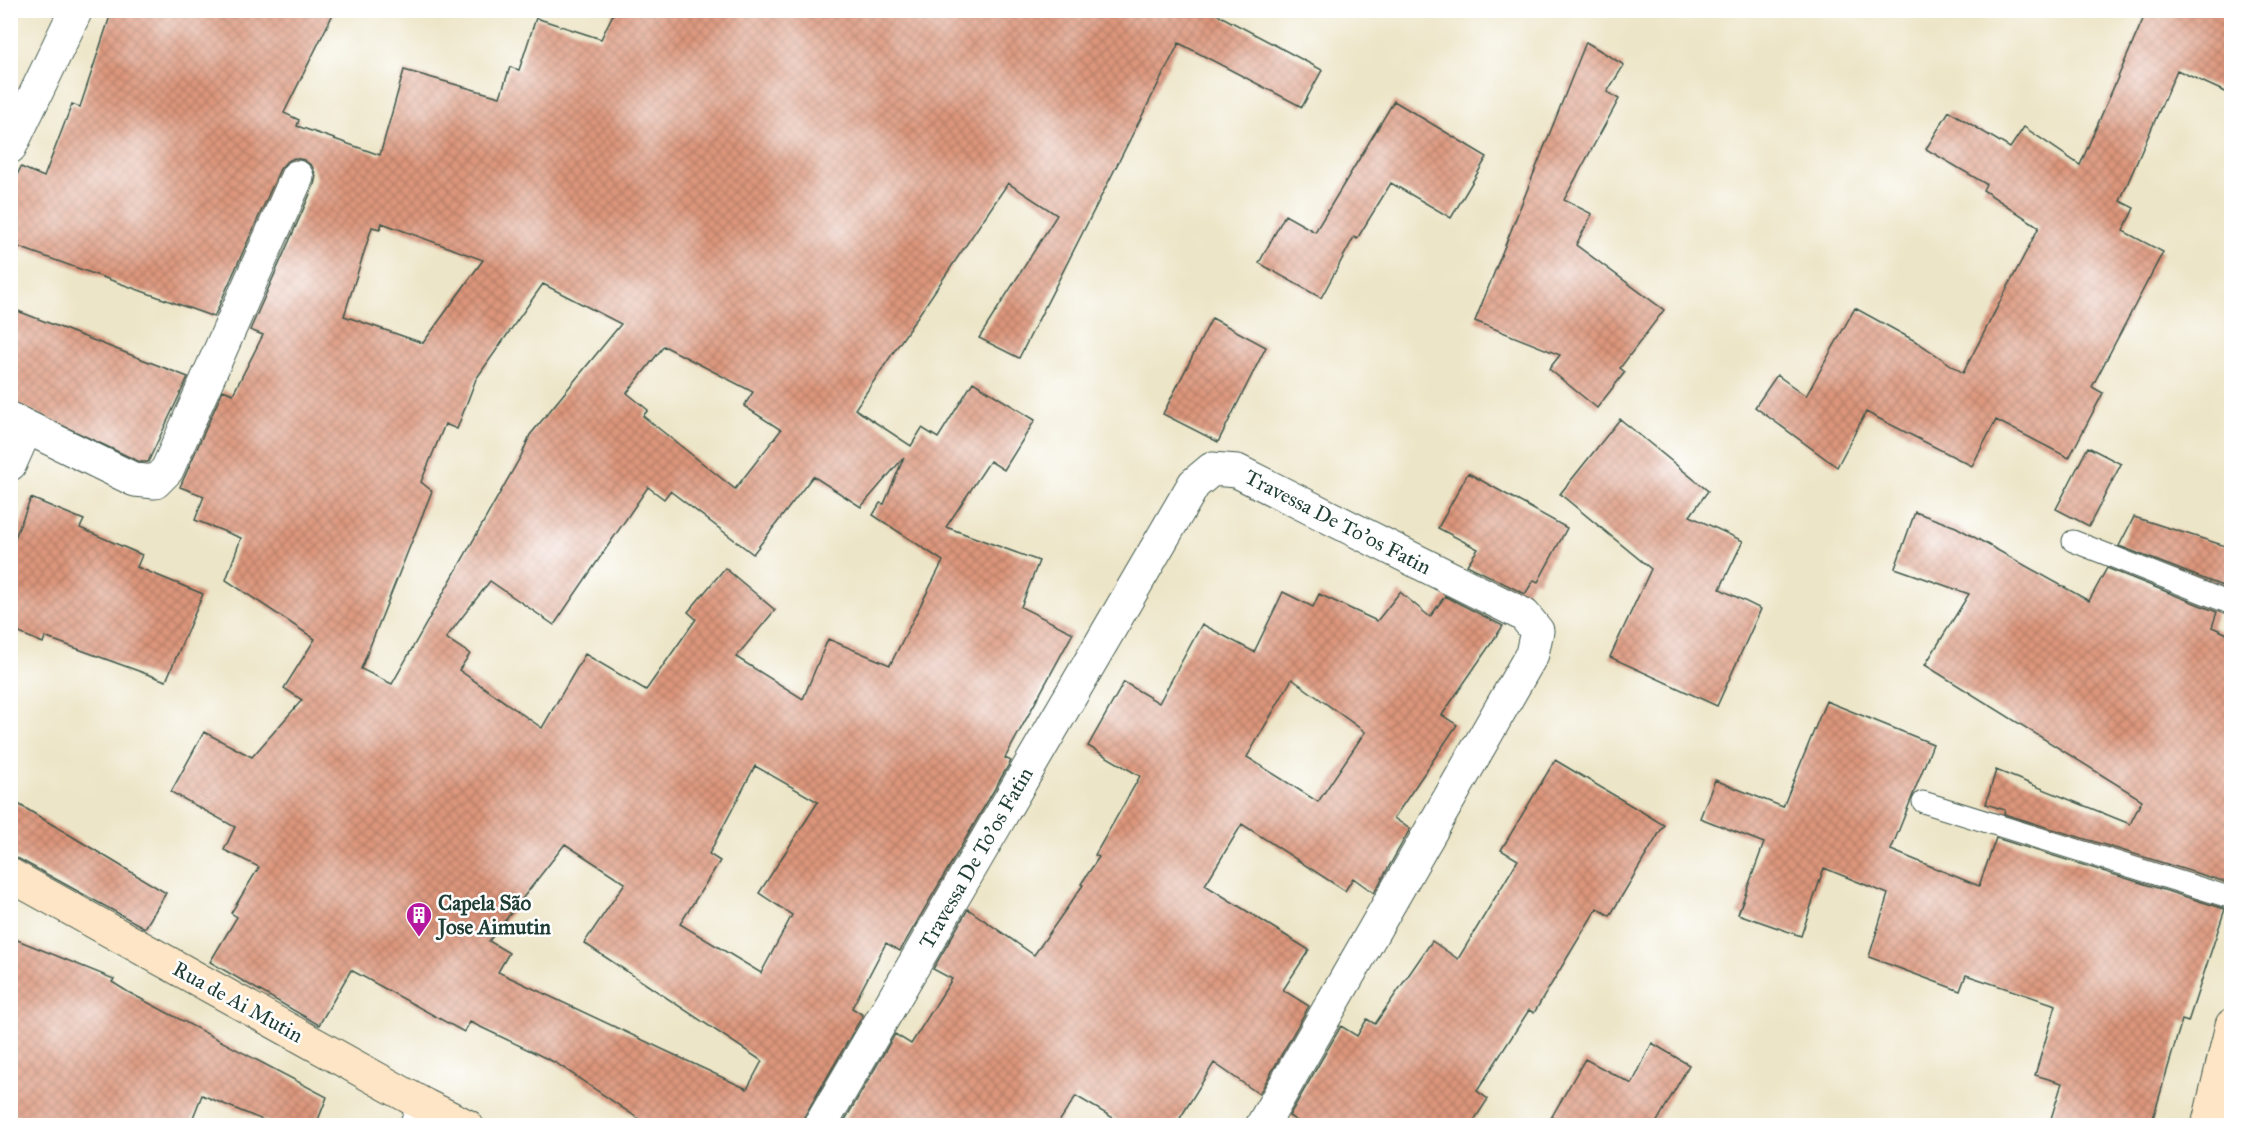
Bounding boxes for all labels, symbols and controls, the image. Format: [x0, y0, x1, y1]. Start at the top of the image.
street label: Travessa De To’os Fatin [1241, 464, 1435, 580]
street label: Travessa De To’os Fatin [913, 763, 1039, 953]
place label: Capela São Jose Aimutin [435, 890, 552, 941]
building icon: Capela São Jose Aimutin [404, 900, 434, 938]
street label: Rua de Ai Mutin [168, 956, 308, 1048]

